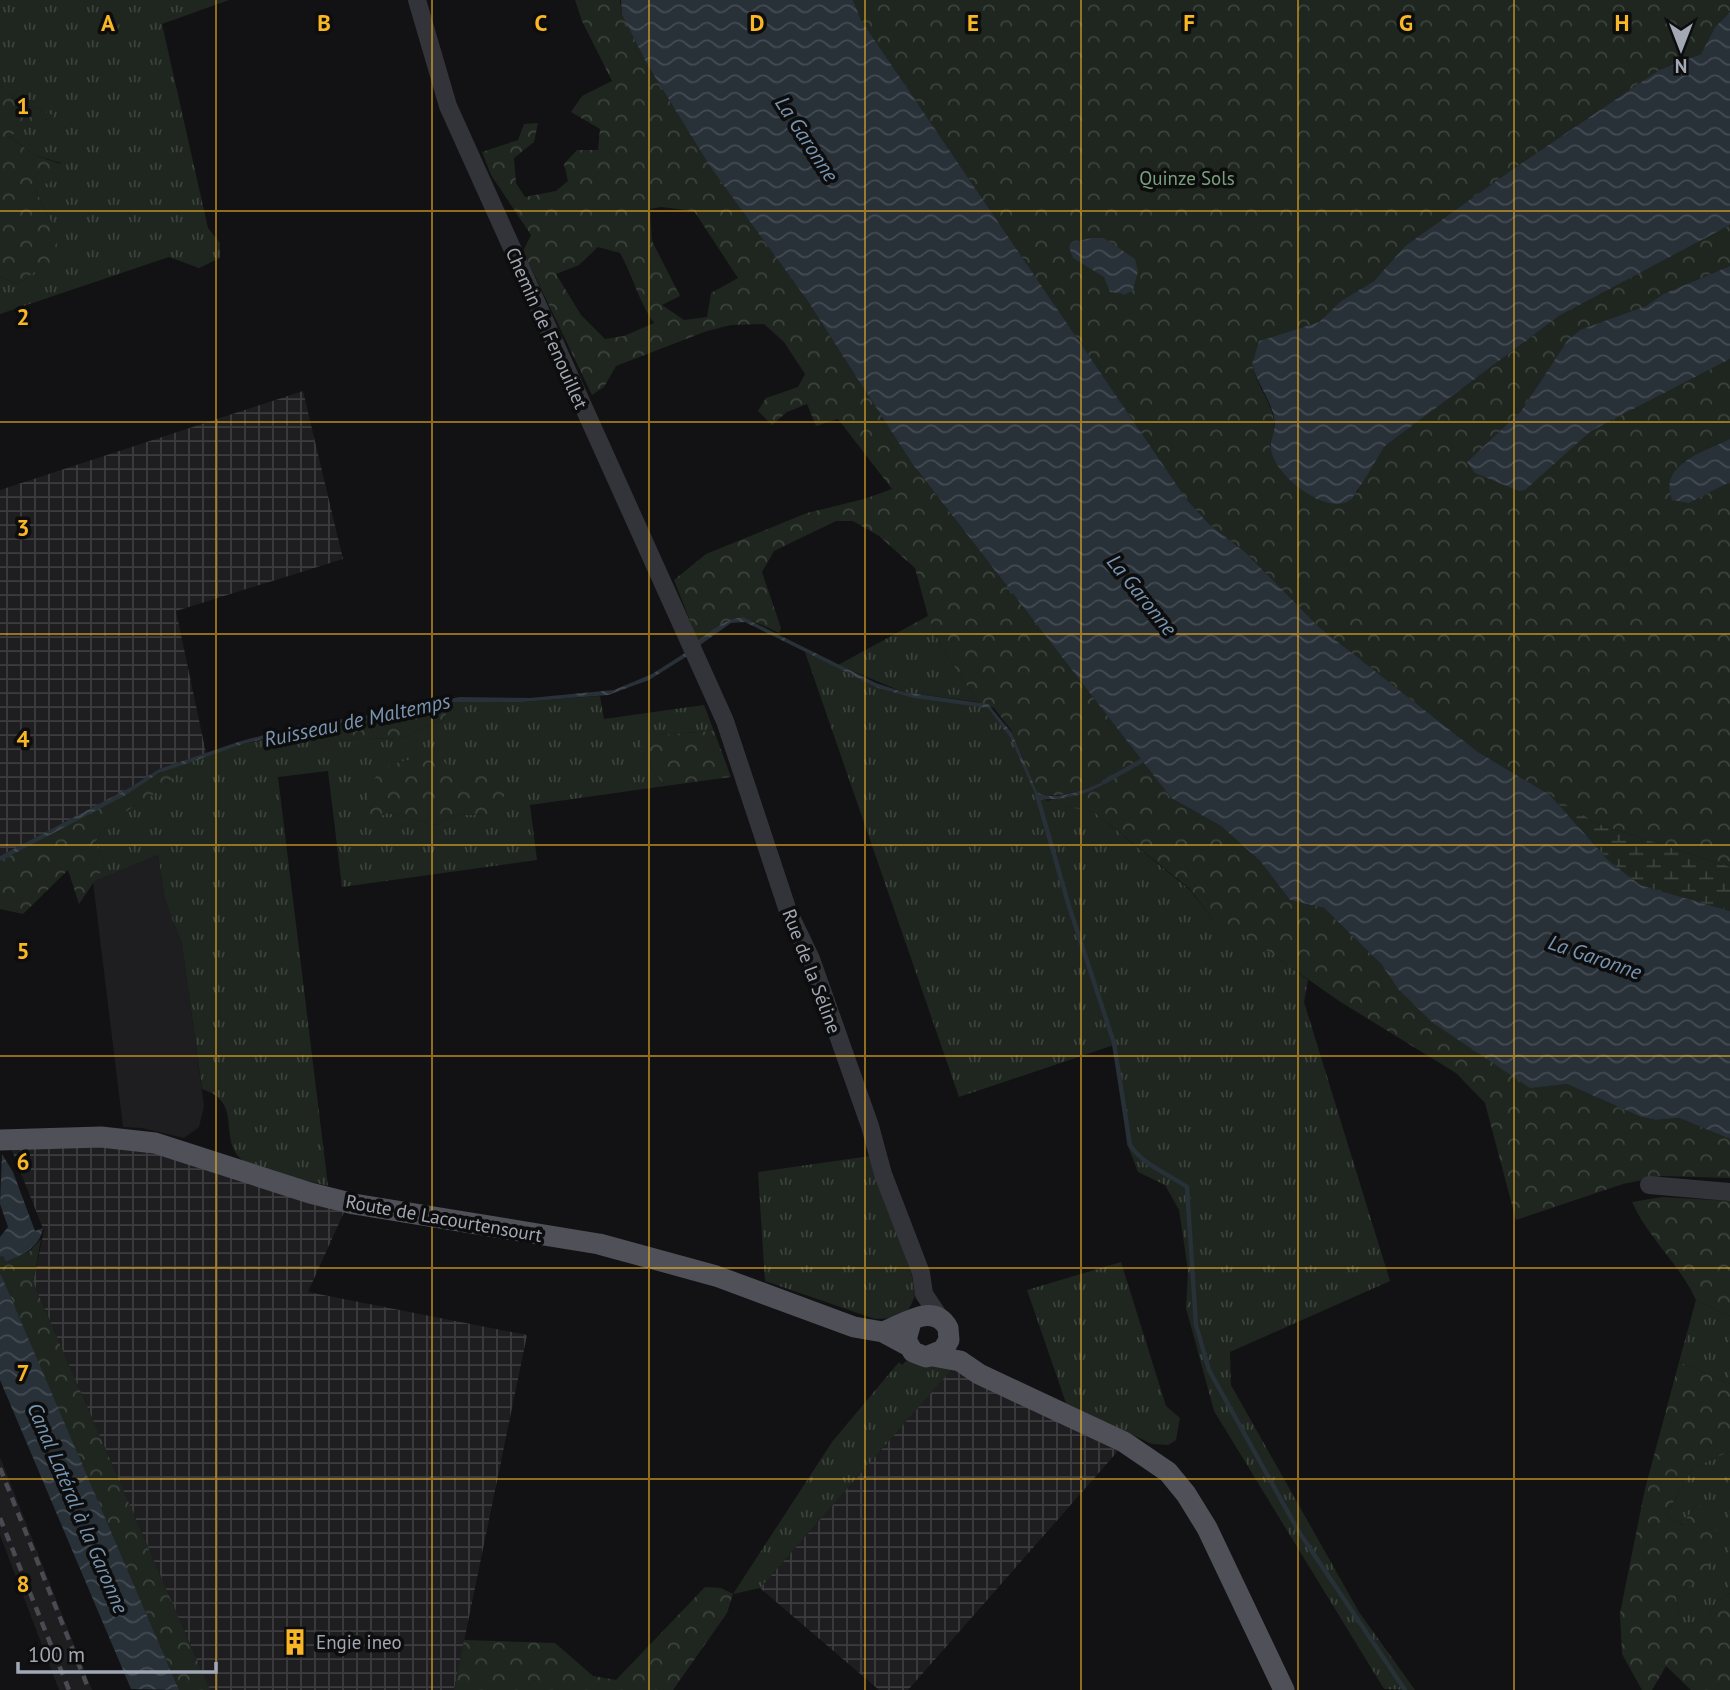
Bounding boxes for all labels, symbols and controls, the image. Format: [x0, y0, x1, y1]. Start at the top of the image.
text: A [101, 8, 115, 37]
text: B [317, 8, 331, 37]
text: C [535, 8, 548, 37]
text: D [750, 8, 764, 37]
text: E [967, 8, 979, 37]
text: F [1183, 8, 1195, 37]
text: G [1399, 8, 1413, 37]
text: H [1615, 8, 1629, 37]
north arrow [1646, 14, 1716, 84]
text: N [1675, 54, 1687, 78]
text: 1 [16, 91, 30, 120]
water label: La Garonne [769, 91, 845, 187]
park label: Quinze Sols [1139, 166, 1235, 190]
street label: Chemin de Fenouillet [501, 243, 594, 413]
text: 2 [16, 302, 30, 331]
text: 3 [16, 513, 30, 542]
water label: La Garonne [1101, 549, 1183, 641]
water label: Ruisseau de Maltemps [261, 687, 453, 753]
text: 4 [16, 724, 30, 753]
street label: Rue de la Séline [777, 905, 847, 1037]
water label: La Garonne [1545, 928, 1645, 986]
text: 5 [16, 936, 30, 965]
text: 6 [16, 1147, 30, 1176]
street label: Route de Lacourtensourt [344, 1189, 545, 1247]
text: 7 [16, 1358, 30, 1387]
water label: Canal Latéral à la Garonne [21, 1398, 135, 1618]
text: 8 [16, 1569, 30, 1598]
building icon: Engie ineo [280, 1627, 310, 1657]
scale bar [18, 1630, 215, 1674]
place label: Engie ineo [316, 1630, 402, 1654]
text: 100 m [28, 1641, 85, 1668]

